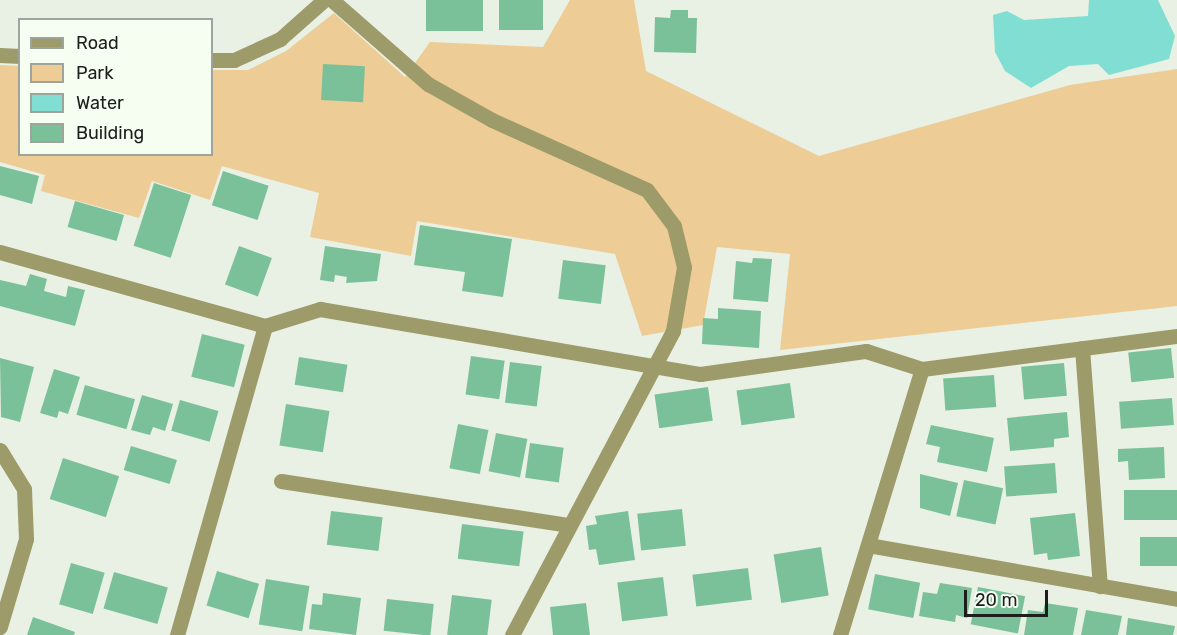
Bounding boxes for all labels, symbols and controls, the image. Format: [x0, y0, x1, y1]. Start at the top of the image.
legend [18, 18, 213, 156]
text: Road [76, 32, 119, 54]
text: Park [76, 62, 113, 84]
text: Water [76, 92, 124, 114]
text: Building [76, 122, 144, 144]
scale bar [967, 578, 1051, 616]
text: 20 m [975, 589, 1017, 611]

